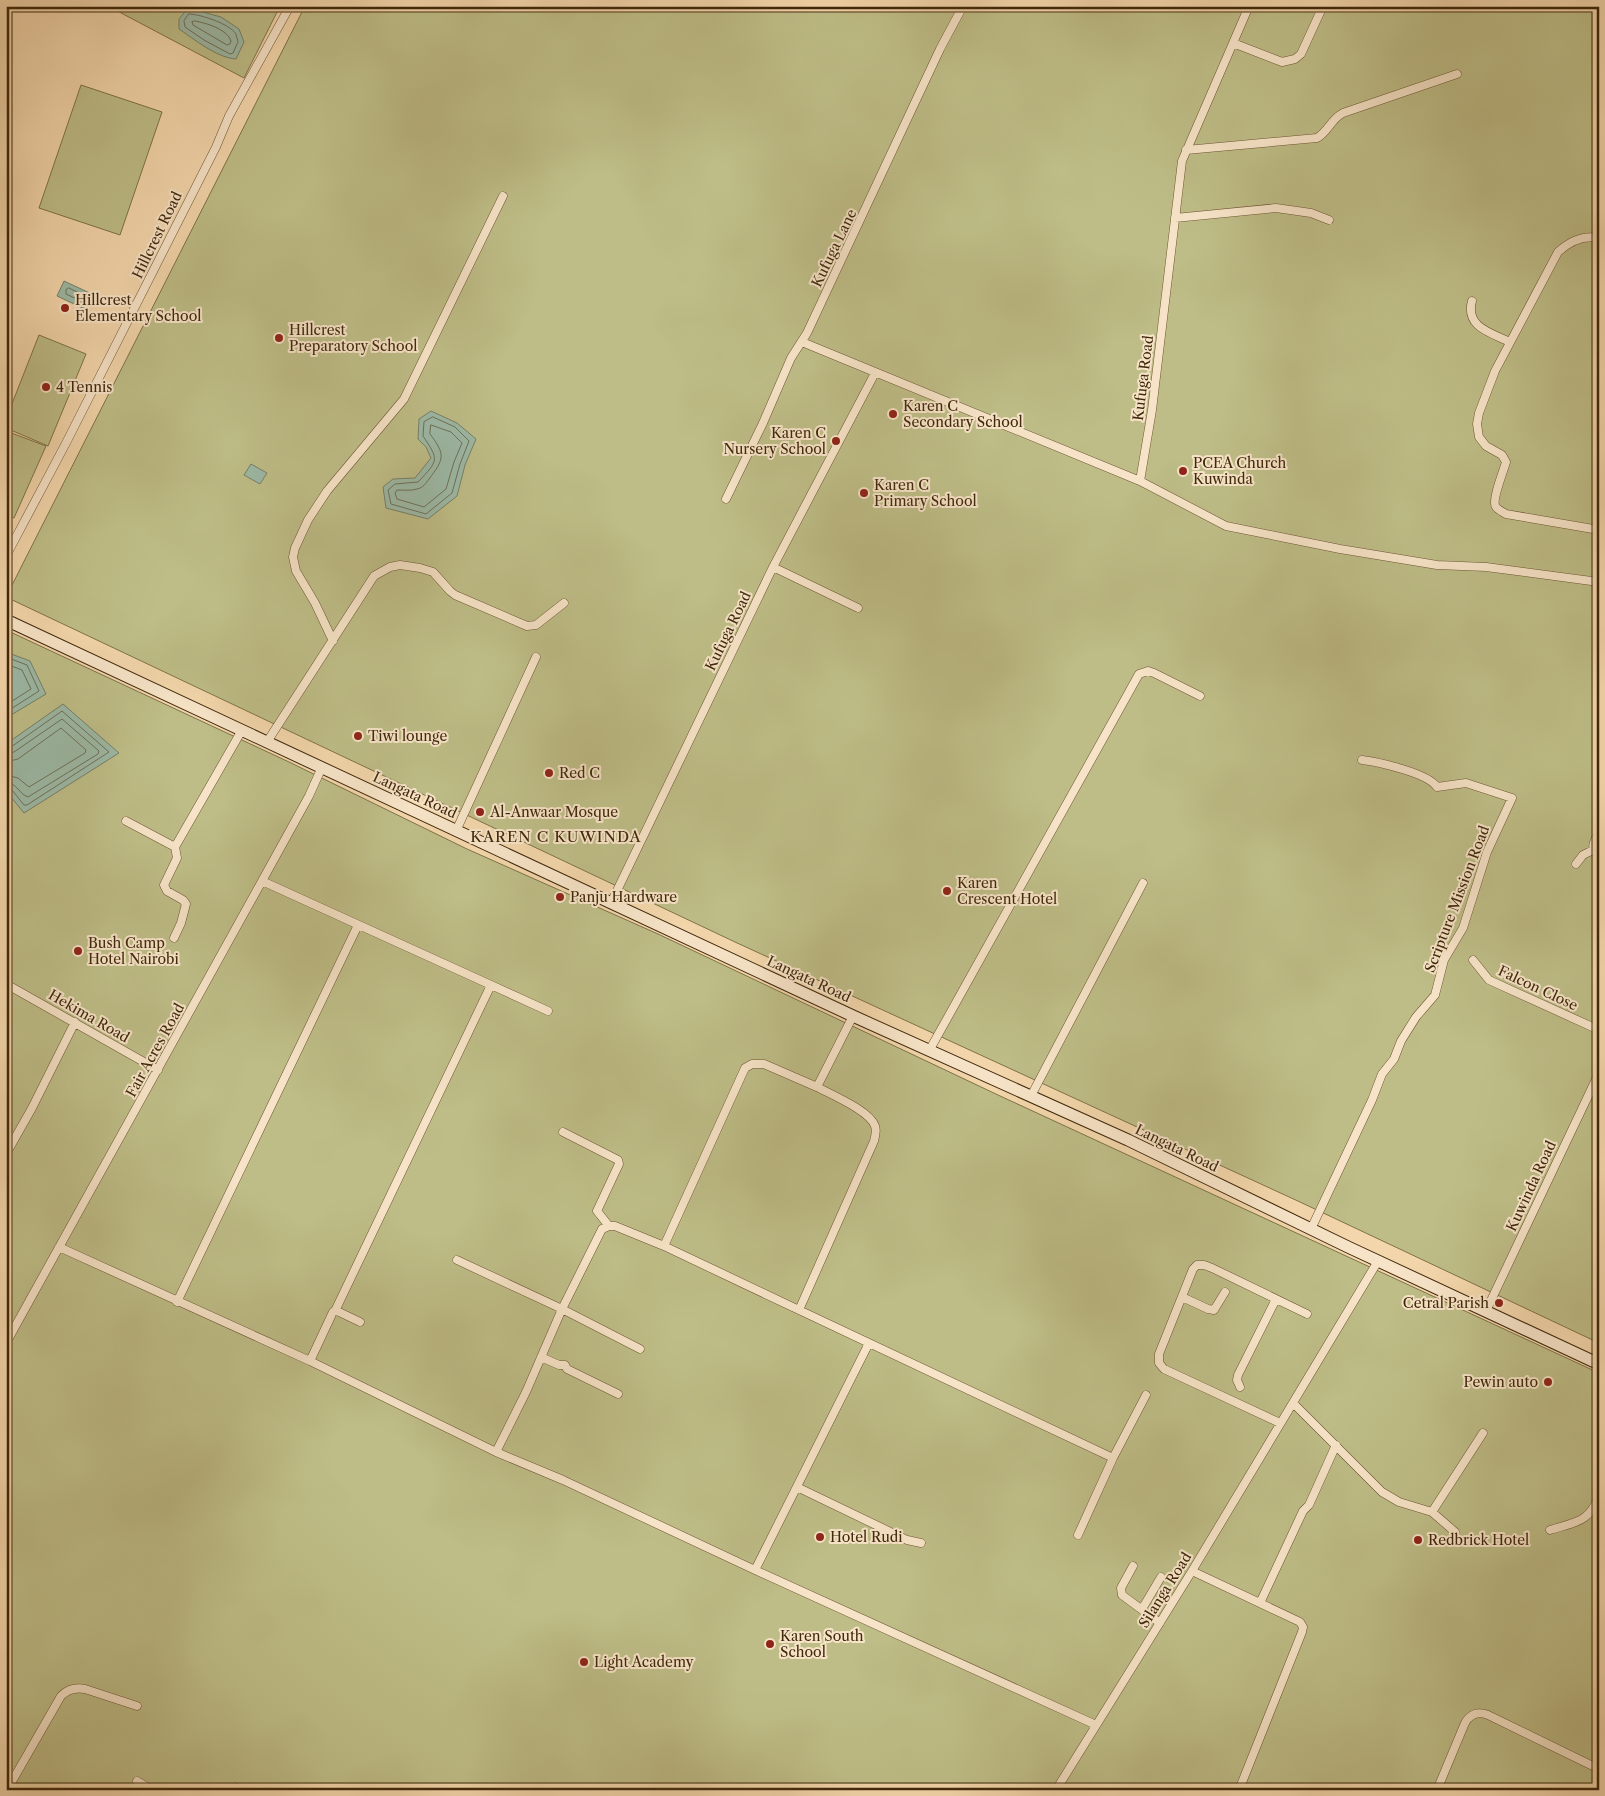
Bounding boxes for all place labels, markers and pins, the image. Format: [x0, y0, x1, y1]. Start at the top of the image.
place label: Hillcrest Elementary School [75, 291, 201, 325]
marker: Hillcrest Elementary School [59, 302, 71, 314]
place label: Hillcrest Preparatory School [289, 321, 417, 355]
marker: Hillcrest Preparatory School [273, 332, 285, 344]
place label: 4 Tennis [56, 378, 112, 396]
marker: 4 Tennis [40, 381, 52, 393]
place label: Karen C Secondary School [903, 397, 1023, 431]
marker: Karen C Secondary School [887, 408, 899, 420]
place label: Karen C Nursery School [723, 424, 826, 458]
marker: Karen C Nursery School [830, 435, 842, 447]
place label: PCEA Church Kuwinda [1193, 454, 1287, 488]
marker: PCEA Church Kuwinda [1177, 465, 1189, 477]
place label: Karen C Primary School [874, 476, 977, 510]
marker: Karen C Primary School [858, 487, 870, 499]
place label: Tiwi lounge [368, 727, 447, 745]
marker: Tiwi lounge [352, 730, 364, 742]
place label: Red C [559, 764, 600, 782]
marker: Red C [543, 767, 555, 779]
place label: Al-Anwaar Mosque [489, 803, 618, 821]
marker: Al-Anwaar Mosque [474, 806, 486, 818]
place label: Karen Crescent Hotel [957, 874, 1057, 908]
marker: Karen Crescent Hotel [941, 885, 953, 897]
place label: Panju Hardware [570, 888, 677, 906]
marker: Panju Hardware [554, 891, 566, 903]
place label: Bush Camp Hotel Nairobi [88, 934, 179, 968]
marker: Bush Camp Hotel Nairobi [72, 945, 84, 957]
place label: Cetral Parish [1403, 1294, 1489, 1312]
marker: Cetral Parish [1493, 1297, 1505, 1309]
place label: Pewin auto [1464, 1373, 1538, 1391]
marker: Pewin auto [1542, 1376, 1554, 1388]
place label: Hotel Rudi [830, 1528, 903, 1546]
marker: Hotel Rudi [814, 1531, 826, 1543]
place label: Redbrick Hotel [1428, 1531, 1529, 1549]
marker: Redbrick Hotel [1412, 1534, 1424, 1546]
place label: Karen South School [780, 1627, 864, 1661]
marker: Karen South School [764, 1638, 776, 1650]
place label: Light Academy [594, 1653, 694, 1671]
marker: Light Academy [578, 1656, 590, 1668]

